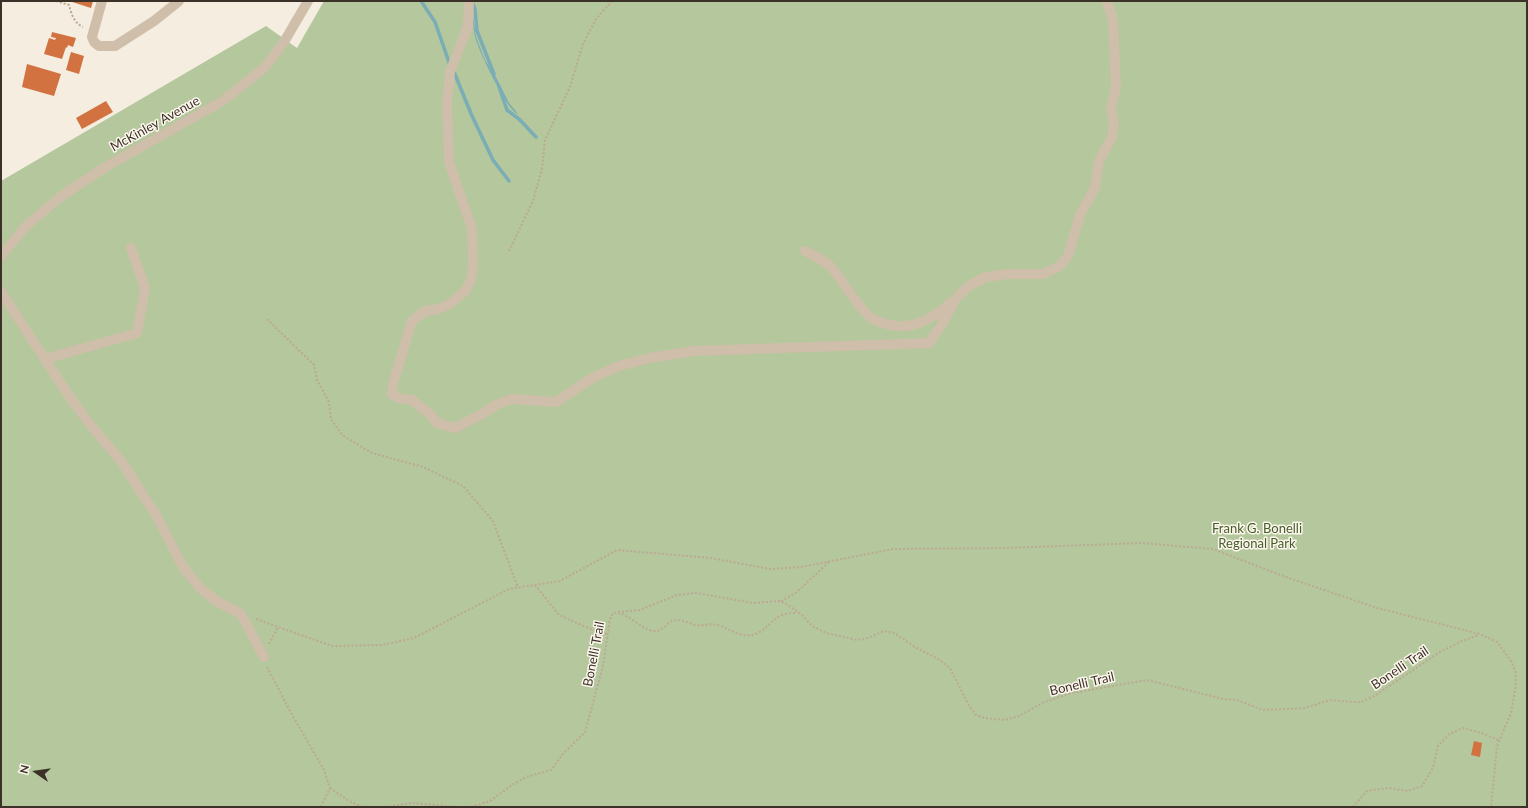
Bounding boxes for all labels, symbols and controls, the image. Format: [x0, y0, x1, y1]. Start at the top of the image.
street label: McKinley Avenue [108, 93, 202, 155]
park label: Frank G. Bonelli Regional Park [1212, 521, 1302, 552]
street label: Bonelli Trail [580, 620, 608, 688]
street label: Bonelli Trail [1368, 643, 1432, 693]
street label: Bonelli Trail [1048, 669, 1116, 699]
north arrow [16, 752, 56, 792]
text: N [17, 764, 31, 775]

